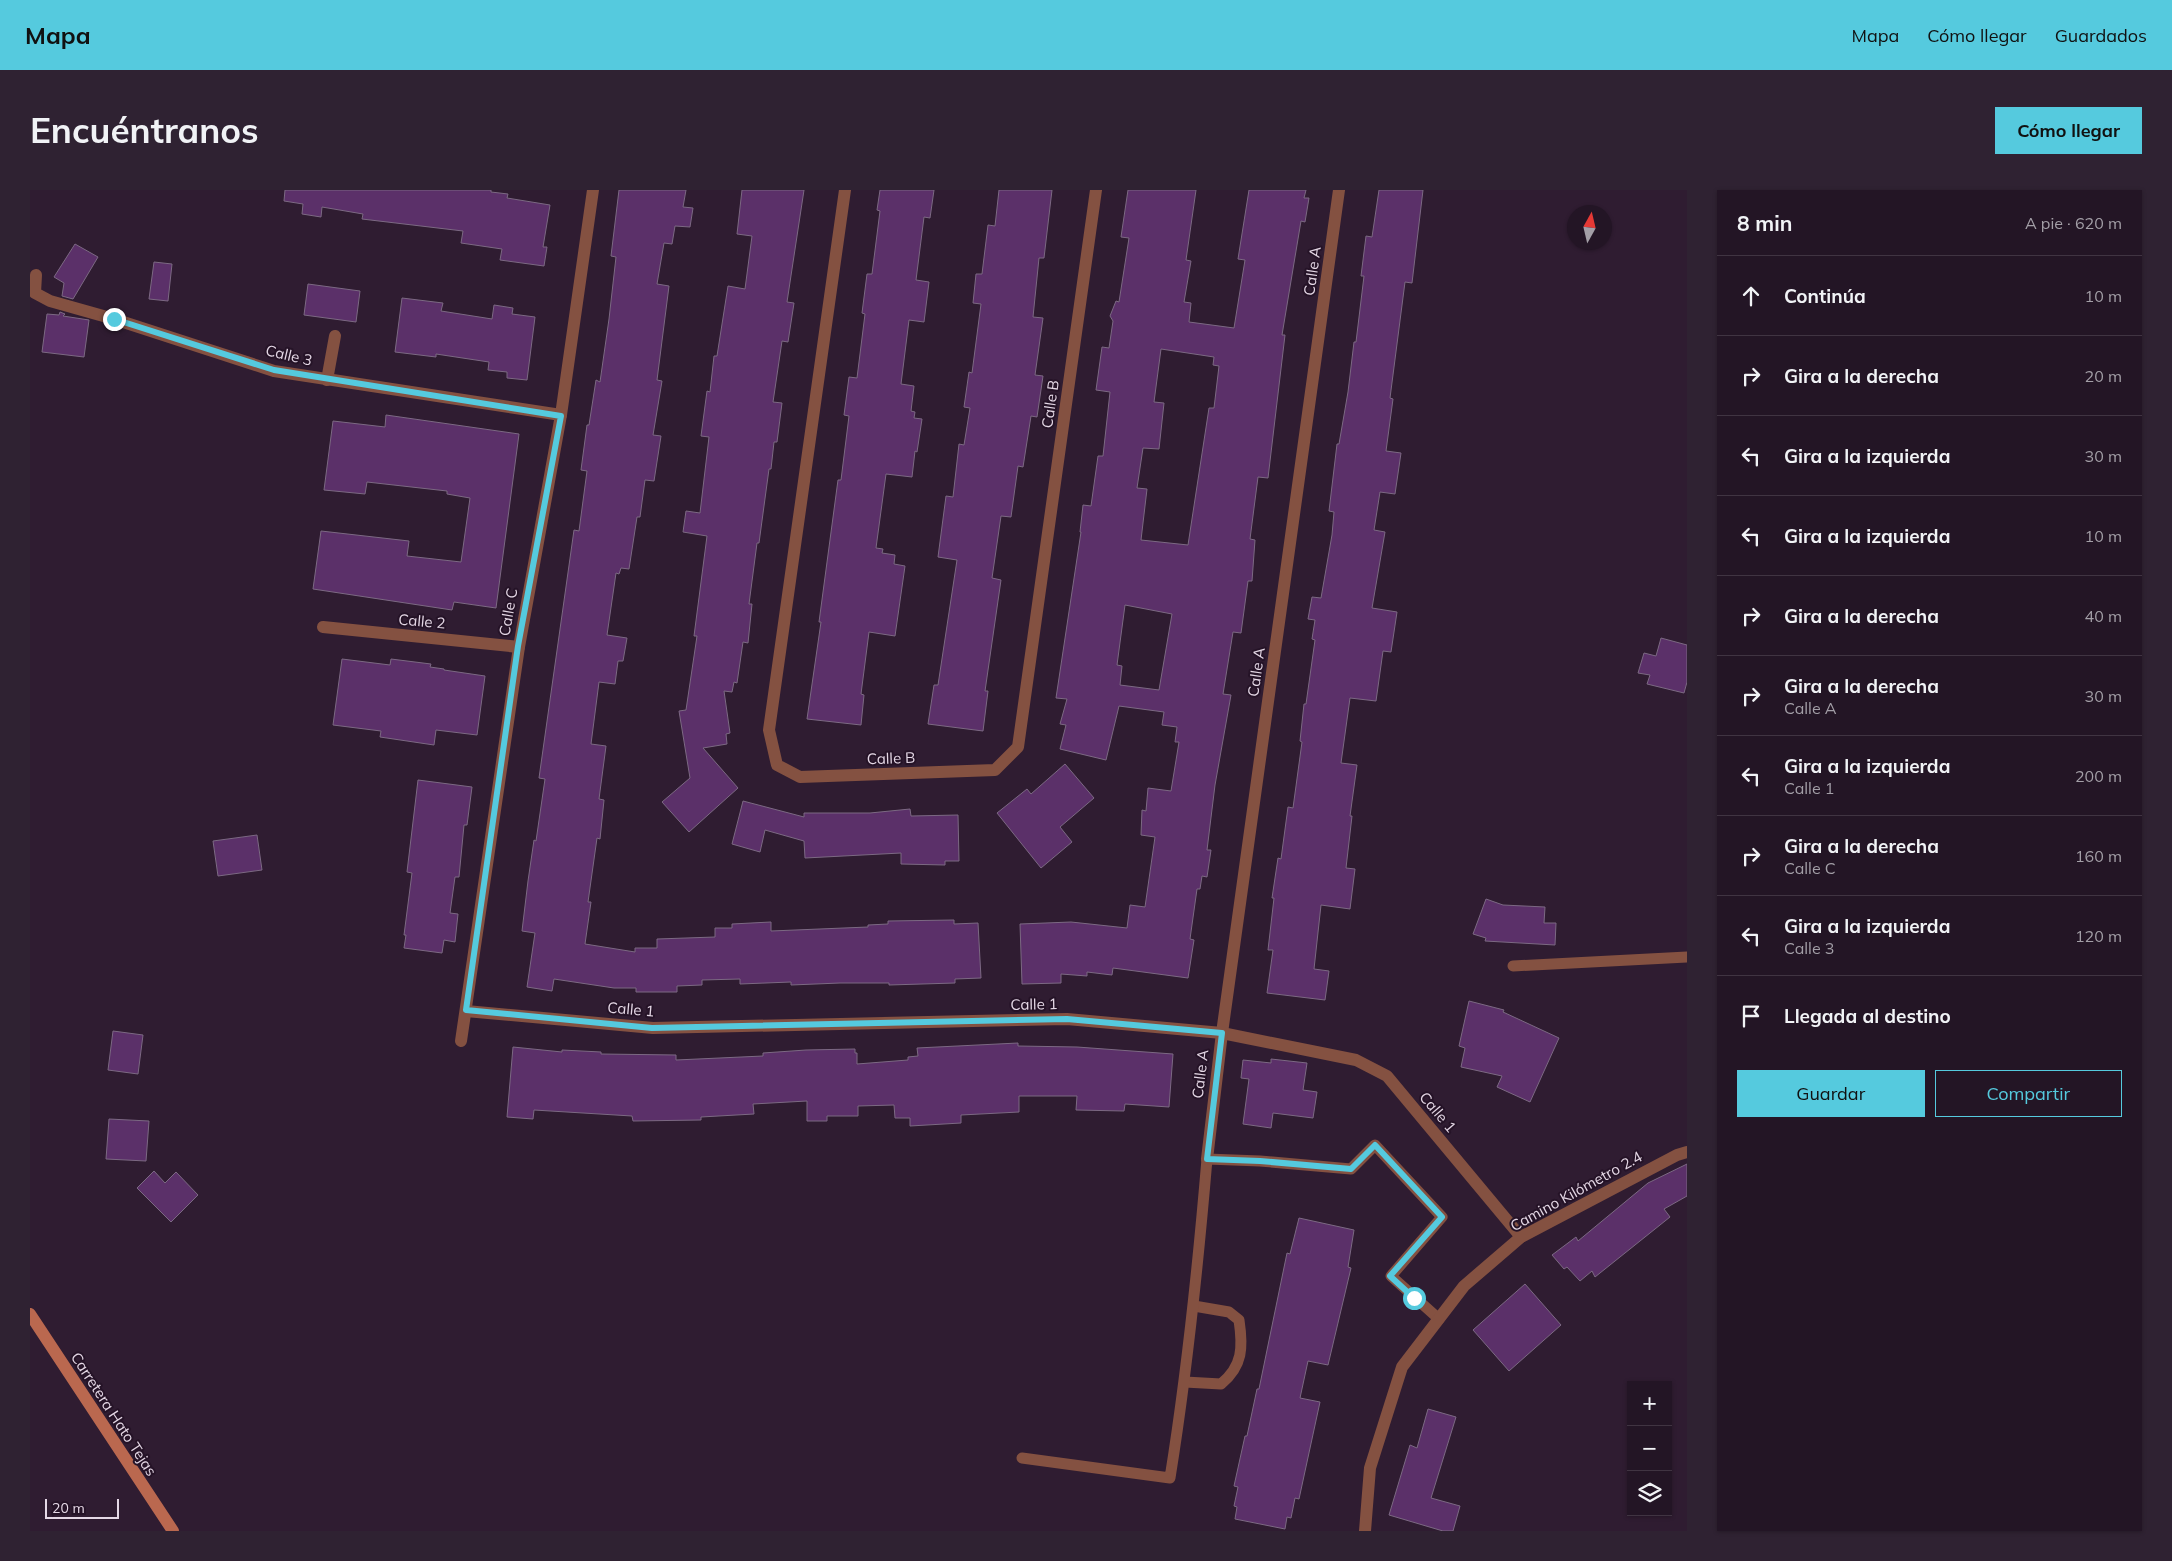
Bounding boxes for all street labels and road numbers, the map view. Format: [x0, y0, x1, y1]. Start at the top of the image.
street label: Calle A [1299, 245, 1325, 297]
street label: Calle 3 [264, 340, 314, 370]
street label: Calle B [1037, 379, 1063, 429]
street label: Calle C [494, 586, 522, 638]
street label: Calle 2 [398, 609, 446, 633]
street label: Calle A [1243, 646, 1269, 698]
street label: Calle B [866, 748, 916, 768]
street label: Calle 1 [1010, 994, 1058, 1014]
street label: Calle 1 [607, 997, 655, 1021]
street label: Calle A [1188, 1048, 1212, 1100]
street label: Calle 1 [1416, 1088, 1460, 1136]
street label: Camino Kilómetro 2.4 [1507, 1147, 1645, 1235]
street label: Carretera Hato Tejas [67, 1349, 161, 1479]

